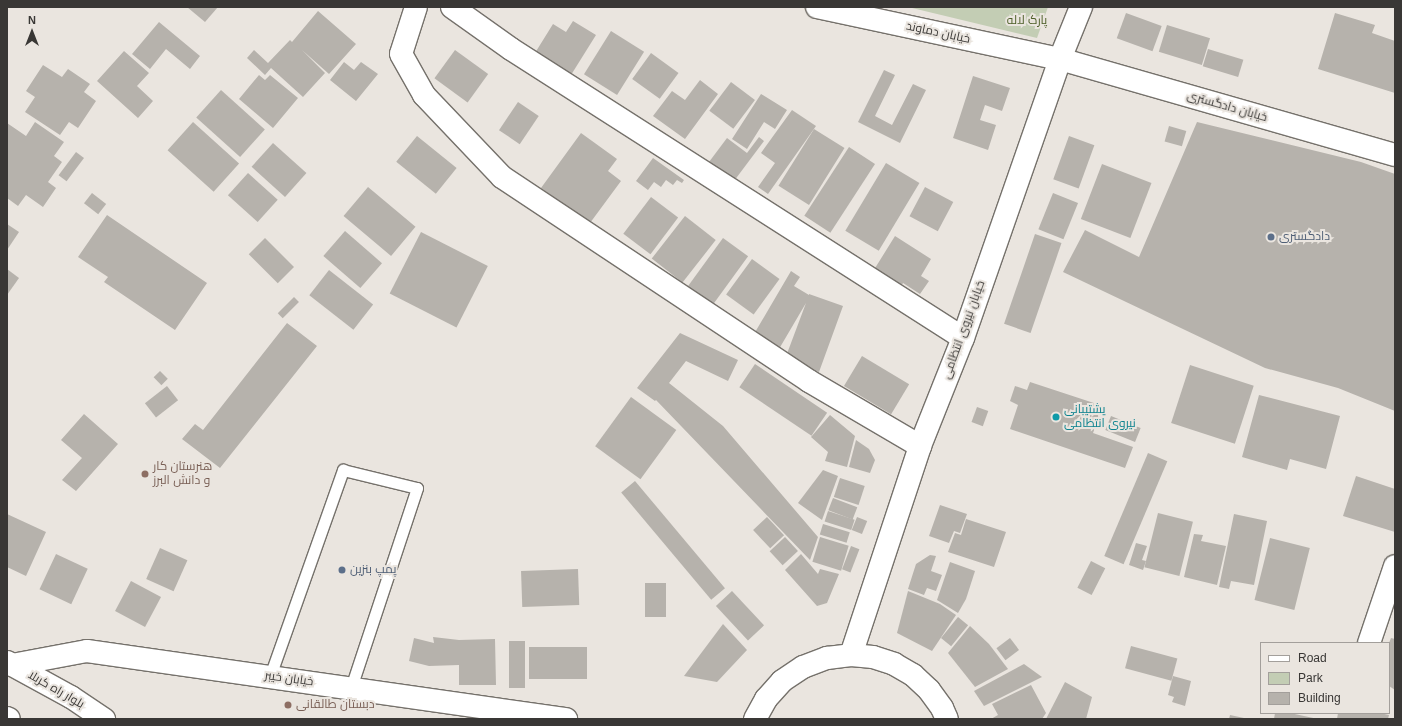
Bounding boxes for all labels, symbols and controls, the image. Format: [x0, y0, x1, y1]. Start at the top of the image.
north arrow [12, 12, 52, 52]
text: N [28, 14, 36, 26]
park label: پارک لاله [1007, 14, 1047, 28]
street label: خیابان دماوند [905, 19, 971, 47]
street label: خیابان دادگستری [1185, 89, 1269, 125]
place label: دادگستری [1279, 230, 1330, 244]
marker: دادگستری [1266, 232, 1276, 242]
street label: خیابان نیروی انتظامی [940, 279, 988, 381]
place label: پشتیبانی نیروی انتظامی [1064, 403, 1136, 431]
marker: پشتیبانی نیروی انتظامی [1051, 412, 1061, 422]
place label: هنرستان کار و دانش البرز [153, 460, 212, 488]
marker: هنرستان کار و دانش البرز [140, 469, 150, 479]
place label: پمپ بنزین [350, 563, 396, 577]
marker: پمپ بنزین [337, 565, 347, 575]
legend [1260, 642, 1390, 714]
text: Road [1298, 651, 1327, 665]
street label: بلوار راه کربلا [25, 668, 87, 712]
street label: خیابان خیبر [264, 668, 314, 690]
text: Park [1298, 671, 1323, 685]
text: Building [1298, 691, 1341, 705]
place label: دبستان طالقانی [296, 698, 374, 712]
marker: دبستان طالقانی [283, 700, 293, 710]

